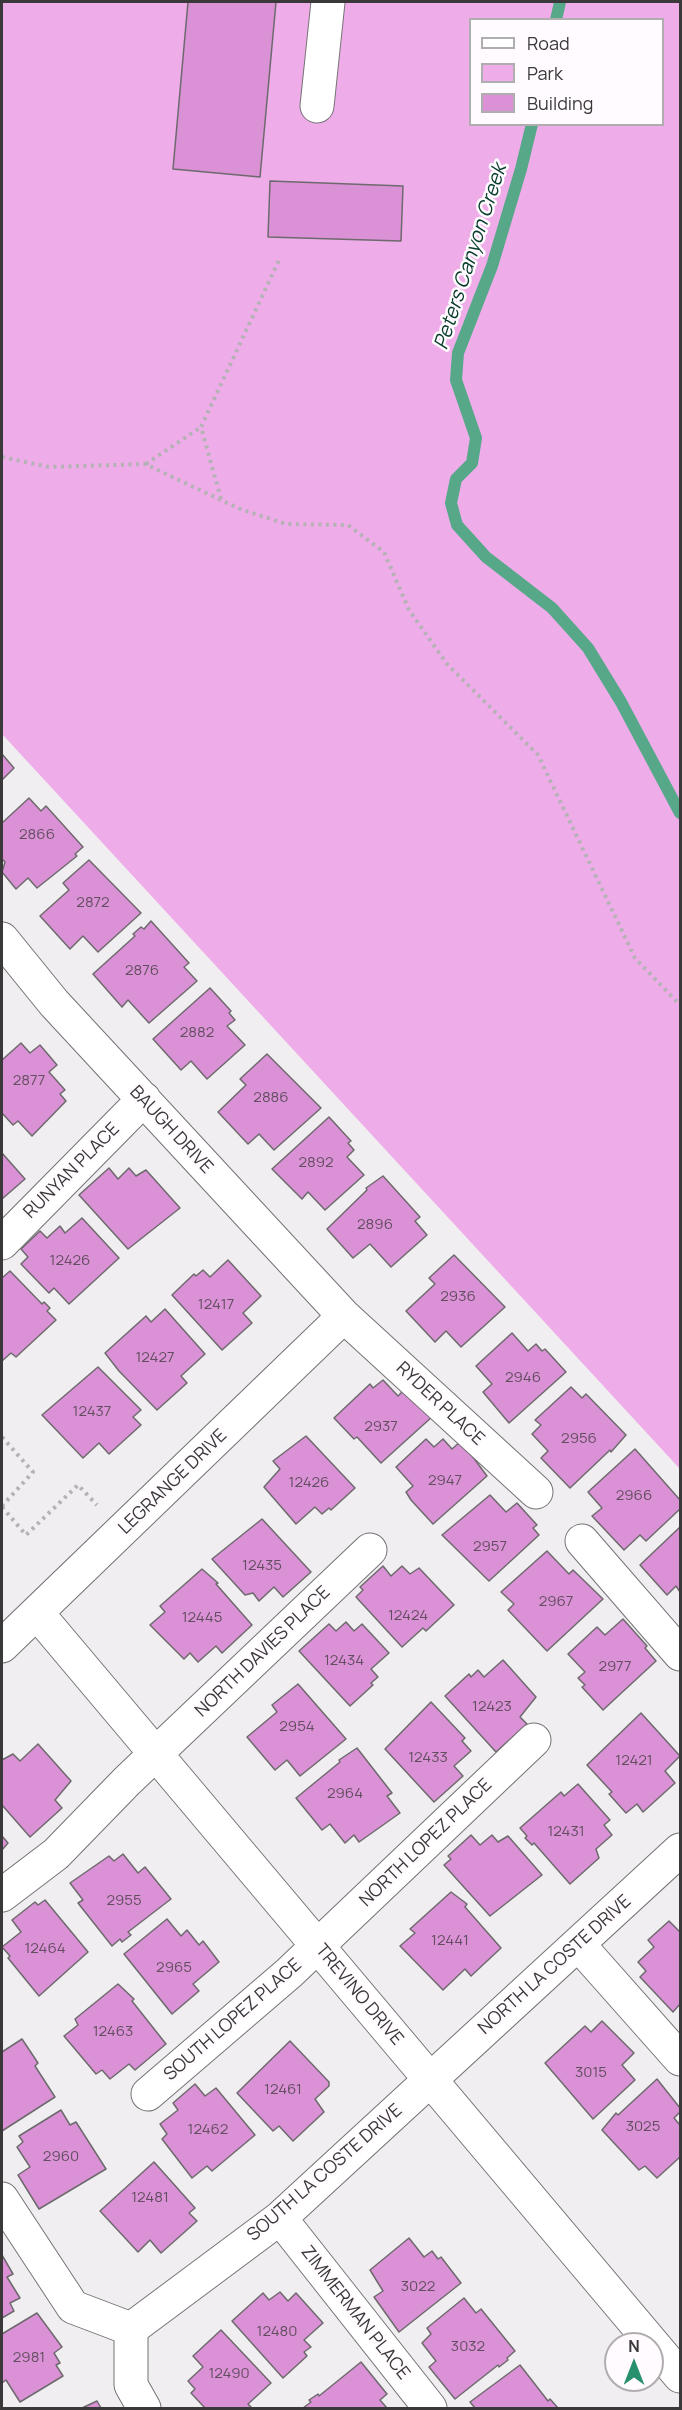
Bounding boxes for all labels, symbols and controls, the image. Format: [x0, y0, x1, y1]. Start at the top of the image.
legend [469, 18, 664, 126]
text: Road [527, 31, 570, 55]
text: Park [527, 61, 563, 85]
text: Building [527, 91, 593, 115]
water label: Peters Canyon Creek [430, 161, 512, 353]
house number: 2866 [19, 826, 55, 844]
house number: 2872 [76, 894, 110, 912]
house number: 2876 [125, 962, 159, 980]
house number: 2882 [180, 1024, 214, 1042]
house number: 2877 [13, 1072, 45, 1090]
street label: BAUGH DRIVE [125, 1082, 217, 1178]
house number: 2886 [253, 1089, 289, 1107]
street label: RUNYAN PLACE [20, 1119, 124, 1223]
house number: 2892 [298, 1154, 334, 1172]
house number: 2896 [357, 1216, 393, 1234]
house number: 12426 [50, 1252, 90, 1270]
house number: 2936 [440, 1288, 476, 1306]
house number: 12417 [198, 1296, 234, 1314]
house number: 12427 [135, 1349, 175, 1367]
street label: RYDER PLACE [391, 1358, 489, 1450]
house number: 2946 [505, 1369, 541, 1387]
house number: 12437 [73, 1403, 111, 1421]
house number: 2937 [364, 1418, 398, 1436]
street label: LEGRANGE DRIVE [114, 1425, 232, 1539]
house number: 2956 [561, 1430, 597, 1448]
house number: 2947 [428, 1472, 462, 1490]
house number: 12426 [289, 1474, 329, 1492]
house number: 2966 [616, 1487, 652, 1505]
house number: 2957 [473, 1538, 507, 1556]
house number: 12435 [242, 1557, 282, 1575]
street label: NORTH DAVIES PLACE [191, 1582, 335, 1722]
house number: 2967 [539, 1593, 573, 1611]
house number: 12424 [388, 1607, 428, 1625]
house number: 12445 [182, 1609, 222, 1627]
house number: 12434 [324, 1652, 364, 1670]
house number: 2977 [598, 1658, 632, 1676]
house number: 12423 [472, 1698, 512, 1716]
house number: 2954 [279, 1718, 315, 1736]
house number: 12433 [408, 1749, 448, 1767]
house number: 12421 [615, 1752, 653, 1770]
street label: NORTH LOPEZ PLACE [355, 1774, 497, 1912]
house number: 2964 [327, 1785, 363, 1803]
house number: 12431 [547, 1823, 585, 1841]
street label: NORTH LA COSTE DRIVE [474, 1891, 636, 2039]
house number: 2955 [106, 1892, 142, 1910]
house number: 12441 [431, 1932, 469, 1950]
house number: 12464 [24, 1940, 66, 1958]
street label: TREVINO DRIVE [311, 1940, 407, 2050]
street label: SOUTH LOPEZ PLACE [160, 1954, 306, 2086]
house number: 2965 [156, 1959, 192, 1977]
house number: 12463 [93, 2023, 133, 2041]
house number: 3015 [575, 2064, 607, 2082]
house number: 12461 [264, 2081, 302, 2099]
street label: SOUTH LA COSTE DRIVE [243, 2100, 407, 2246]
house number: 3025 [626, 2118, 660, 2136]
house number: 12462 [188, 2121, 228, 2139]
house number: 2960 [43, 2148, 79, 2166]
house number: 12481 [131, 2189, 169, 2207]
street label: ZIMMERMAN PLACE [296, 2242, 414, 2384]
house number: 3022 [401, 2278, 435, 2296]
house number: 12480 [257, 2323, 297, 2341]
north arrow [604, 2332, 664, 2392]
text: N [628, 2335, 640, 2357]
house number: 3032 [451, 2338, 485, 2356]
house number: 2981 [13, 2349, 45, 2367]
house number: 12490 [208, 2365, 250, 2383]

